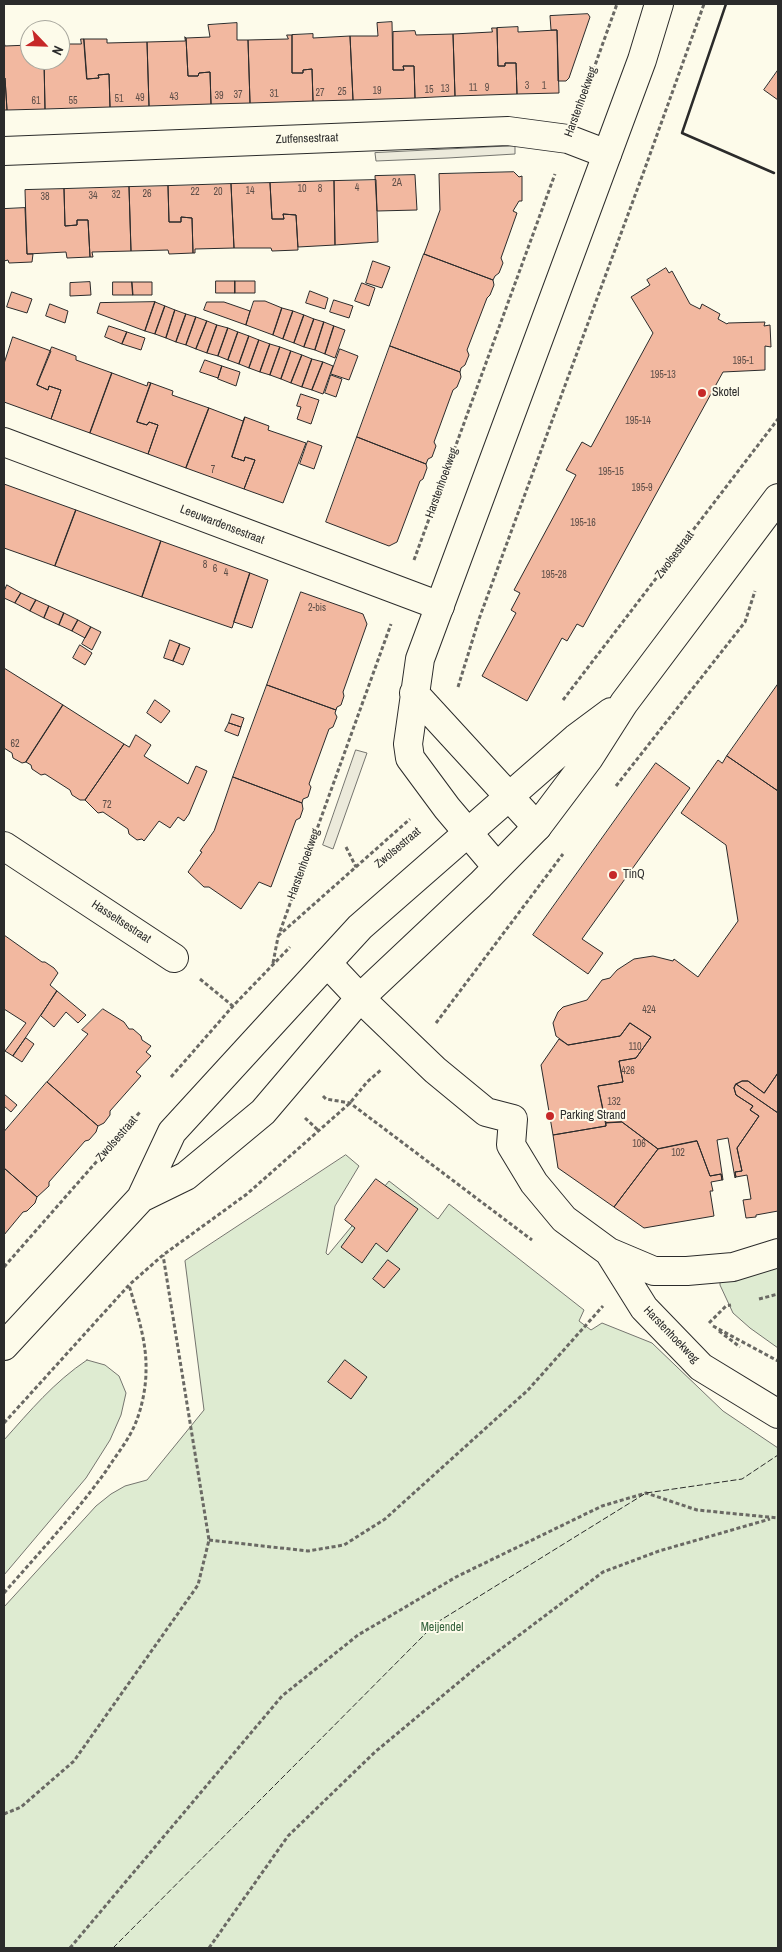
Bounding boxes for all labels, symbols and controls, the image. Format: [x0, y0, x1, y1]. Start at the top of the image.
north arrow [20, 20, 70, 70]
text: N [48, 43, 68, 58]
street label: Harstenhoekweg [562, 65, 600, 139]
house number: 3 [525, 80, 529, 92]
house number: 1 [542, 80, 546, 92]
house number: 11 [469, 82, 477, 94]
house number: 9 [485, 82, 489, 94]
house number: 13 [440, 83, 450, 95]
house number: 15 [424, 84, 434, 96]
house number: 19 [372, 85, 382, 97]
house number: 25 [337, 86, 347, 98]
house number: 27 [315, 87, 325, 99]
house number: 31 [269, 88, 279, 100]
house number: 37 [233, 89, 243, 101]
house number: 39 [214, 90, 224, 102]
house number: 43 [169, 91, 179, 103]
house number: 49 [135, 92, 145, 104]
house number: 51 [114, 93, 124, 105]
house number: 61 [31, 95, 41, 107]
house number: 55 [68, 95, 78, 107]
street label: Zutfensestraat [275, 131, 339, 147]
house number: 2A [392, 177, 402, 189]
house number: 4 [355, 182, 359, 194]
house number: 10 [297, 183, 307, 195]
house number: 8 [318, 183, 322, 195]
house number: 14 [245, 185, 255, 197]
house number: 22 [190, 186, 200, 198]
house number: 20 [213, 186, 223, 198]
house number: 26 [142, 188, 152, 200]
house number: 32 [111, 189, 121, 201]
house number: 34 [88, 190, 98, 202]
house number: 38 [40, 191, 50, 203]
house number: 195-1 [733, 355, 753, 367]
house number: 195-13 [650, 369, 676, 381]
place label: Skotel [712, 386, 739, 400]
marker: Skotel [696, 387, 708, 399]
house number: 195-14 [625, 415, 651, 427]
street label: Harstenhoekweg [423, 446, 461, 520]
house number: 7 [211, 464, 215, 476]
house number: 195-15 [598, 466, 624, 478]
house number: 195-9 [632, 482, 652, 494]
street label: Leeuwardensestraat [178, 502, 266, 548]
house number: 195-16 [570, 517, 596, 529]
street label: Zwolsestraat [652, 528, 698, 582]
house number: 8 [203, 559, 207, 571]
house number: 6 [213, 563, 217, 575]
house number: 4 [224, 567, 228, 579]
house number: 195-28 [541, 569, 567, 581]
house number: 2-bis [308, 602, 326, 614]
house number: 62 [10, 738, 20, 750]
house number: 72 [102, 799, 112, 811]
street label: Zwolsestraat [372, 825, 424, 871]
street label: Harstenhoekweg [285, 827, 323, 901]
place label: TinQ [623, 868, 645, 882]
marker: TinQ [607, 869, 619, 881]
street label: Hasseltsestraat [89, 897, 153, 947]
house number: 424 [642, 1004, 656, 1016]
house number: 110 [628, 1041, 642, 1053]
house number: 426 [621, 1065, 635, 1077]
house number: 132 [607, 1096, 621, 1108]
place label: Parking Strand [560, 1109, 626, 1123]
marker: Parking Strand [544, 1110, 556, 1122]
street label: Zwolsestraat [93, 1113, 141, 1165]
house number: 106 [632, 1138, 646, 1150]
house number: 102 [671, 1147, 685, 1159]
street label: Harstenhoekweg [640, 1303, 702, 1367]
park label: Meijendel [421, 1621, 463, 1635]

